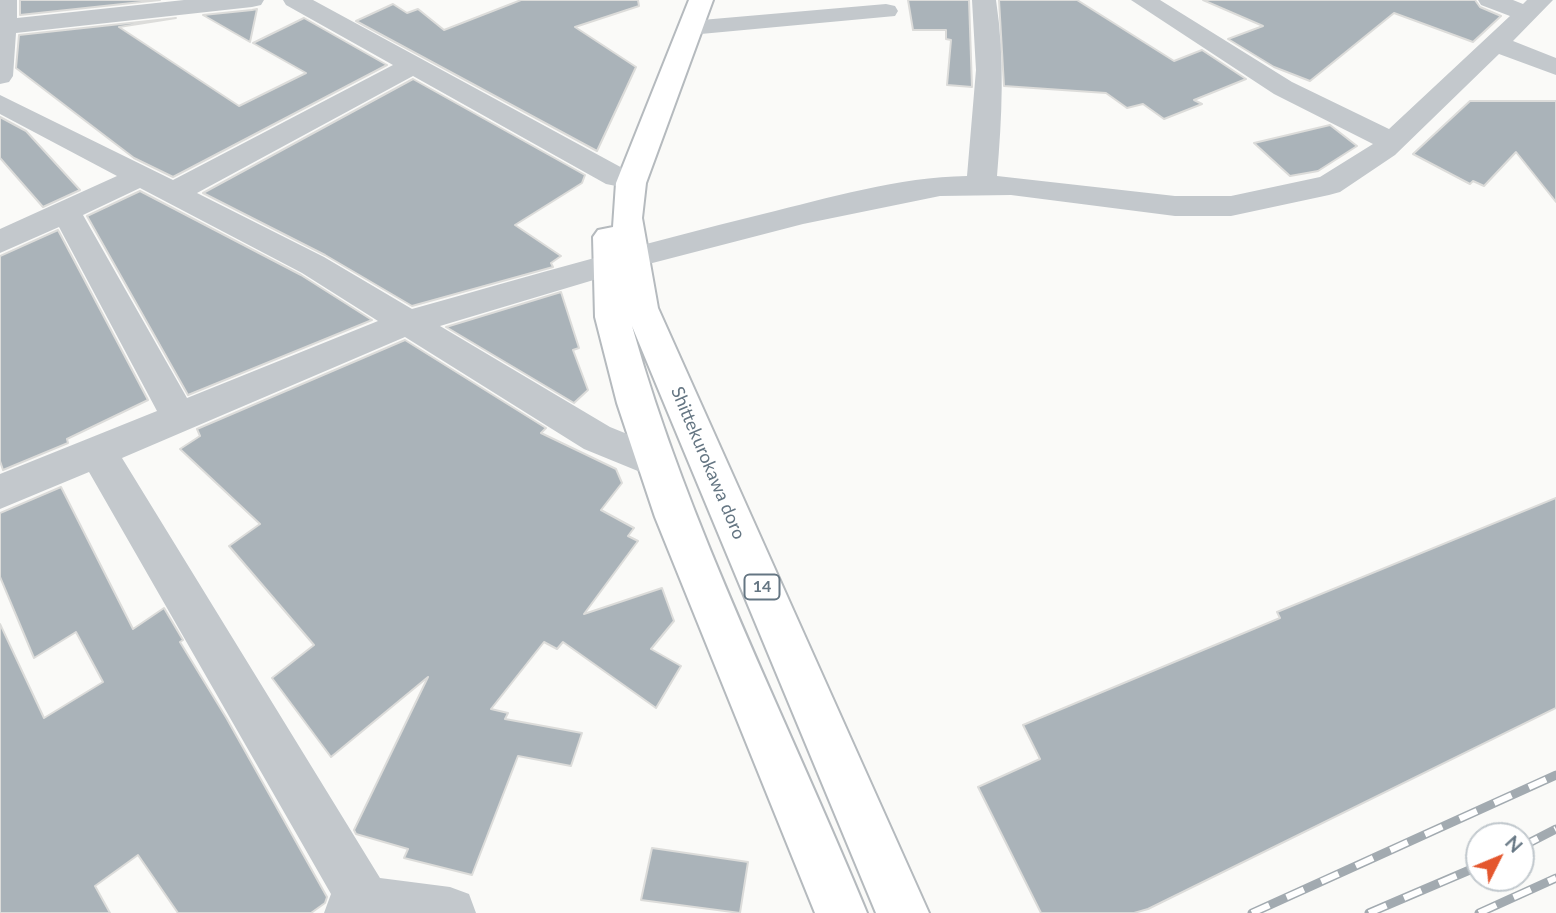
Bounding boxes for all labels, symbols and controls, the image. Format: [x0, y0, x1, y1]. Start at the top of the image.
street label: Shittekurokawa doro [666, 383, 750, 543]
road number: 14 [744, 574, 780, 600]
north arrow [1465, 822, 1535, 892]
text: N [1501, 830, 1528, 857]

